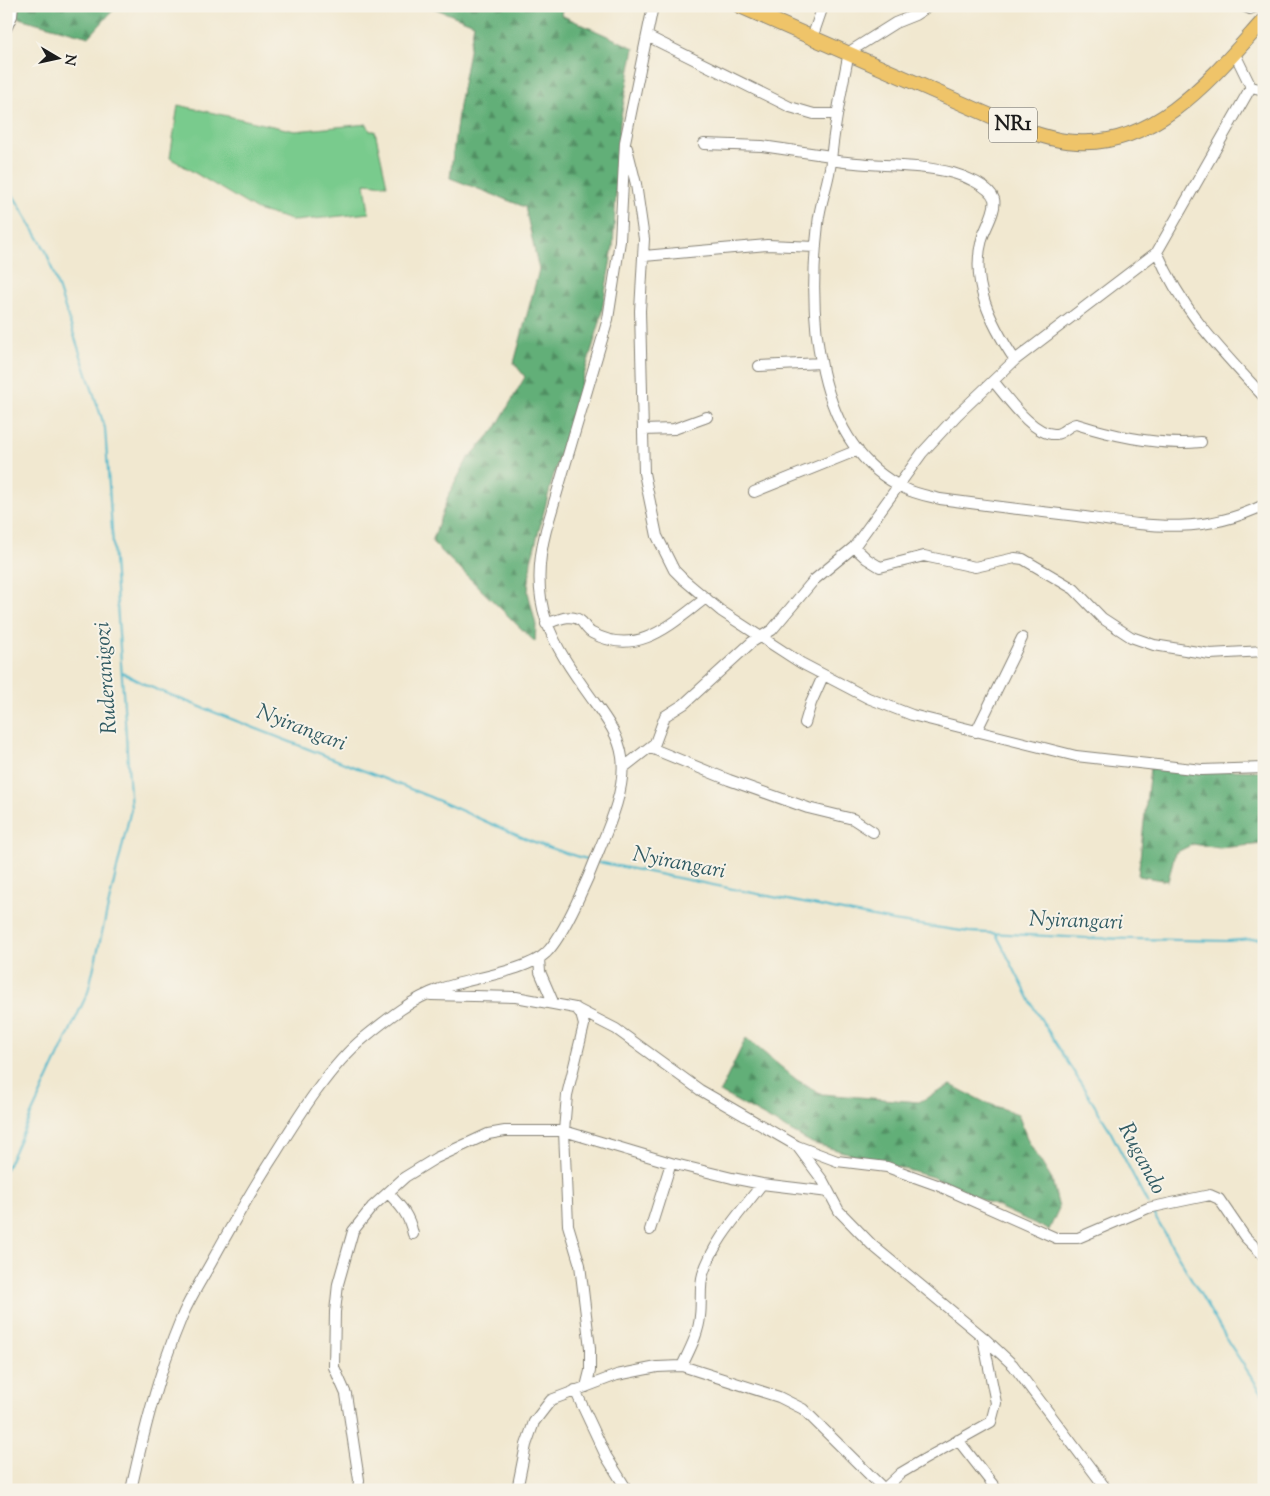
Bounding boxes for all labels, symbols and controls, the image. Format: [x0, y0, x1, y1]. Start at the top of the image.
north arrow [32, 32, 82, 82]
text: N [58, 53, 80, 67]
road number: NR1 [989, 108, 1037, 142]
water label: Ruderanigozi [87, 621, 127, 735]
water label: Nyirangari [251, 697, 351, 761]
water label: Nyirangari [630, 839, 728, 889]
water label: Nyirangari [1028, 904, 1124, 940]
water label: Rugando [1109, 1117, 1173, 1201]

